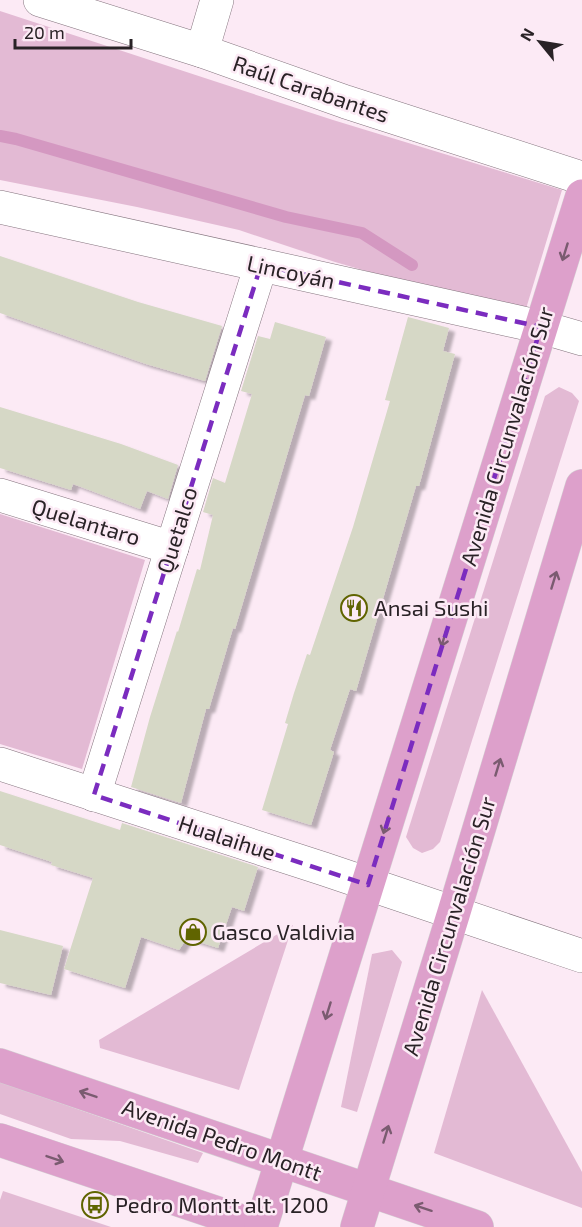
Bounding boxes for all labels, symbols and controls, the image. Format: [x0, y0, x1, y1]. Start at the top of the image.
scale bar [15, 12, 130, 50]
north arrow [510, 12, 570, 72]
text: 20 m [24, 21, 65, 43]
text: N [515, 24, 538, 44]
street label: Raúl Carabantes [230, 49, 393, 127]
one-way arrow [558, 242, 569, 261]
street label: Lincoyán [245, 249, 337, 293]
street label: Avenida Circunvalación Sur [454, 303, 558, 568]
street label: Quetalco [151, 483, 202, 576]
street label: Quelantaro [29, 492, 144, 551]
one-way arrow [549, 571, 560, 590]
restaurant icon: Ansai Sushi [339, 593, 369, 623]
place label: Ansai Sushi [374, 594, 488, 620]
one-way arrow [438, 628, 449, 647]
one-way arrow [493, 758, 504, 777]
street label: Avenida Circunvalación Sur [396, 793, 500, 1058]
street label: Hualaihue [175, 809, 279, 865]
one-way arrow [380, 815, 391, 834]
shop icon: Gasco Valdivia [178, 917, 208, 947]
place label: Gasco Valdivia [212, 918, 355, 944]
one-way arrow [322, 1001, 333, 1020]
one-way arrow [79, 1088, 98, 1099]
street label: Avenida Pedro Montt [119, 1093, 325, 1185]
one-way arrow [381, 1125, 392, 1144]
one-way arrow [45, 1154, 64, 1165]
bus stop icon: Pedro Montt alt. 1200 [80, 1190, 110, 1220]
place label: Pedro Montt alt. 1200 [115, 1191, 329, 1217]
one-way arrow [414, 1202, 433, 1213]

